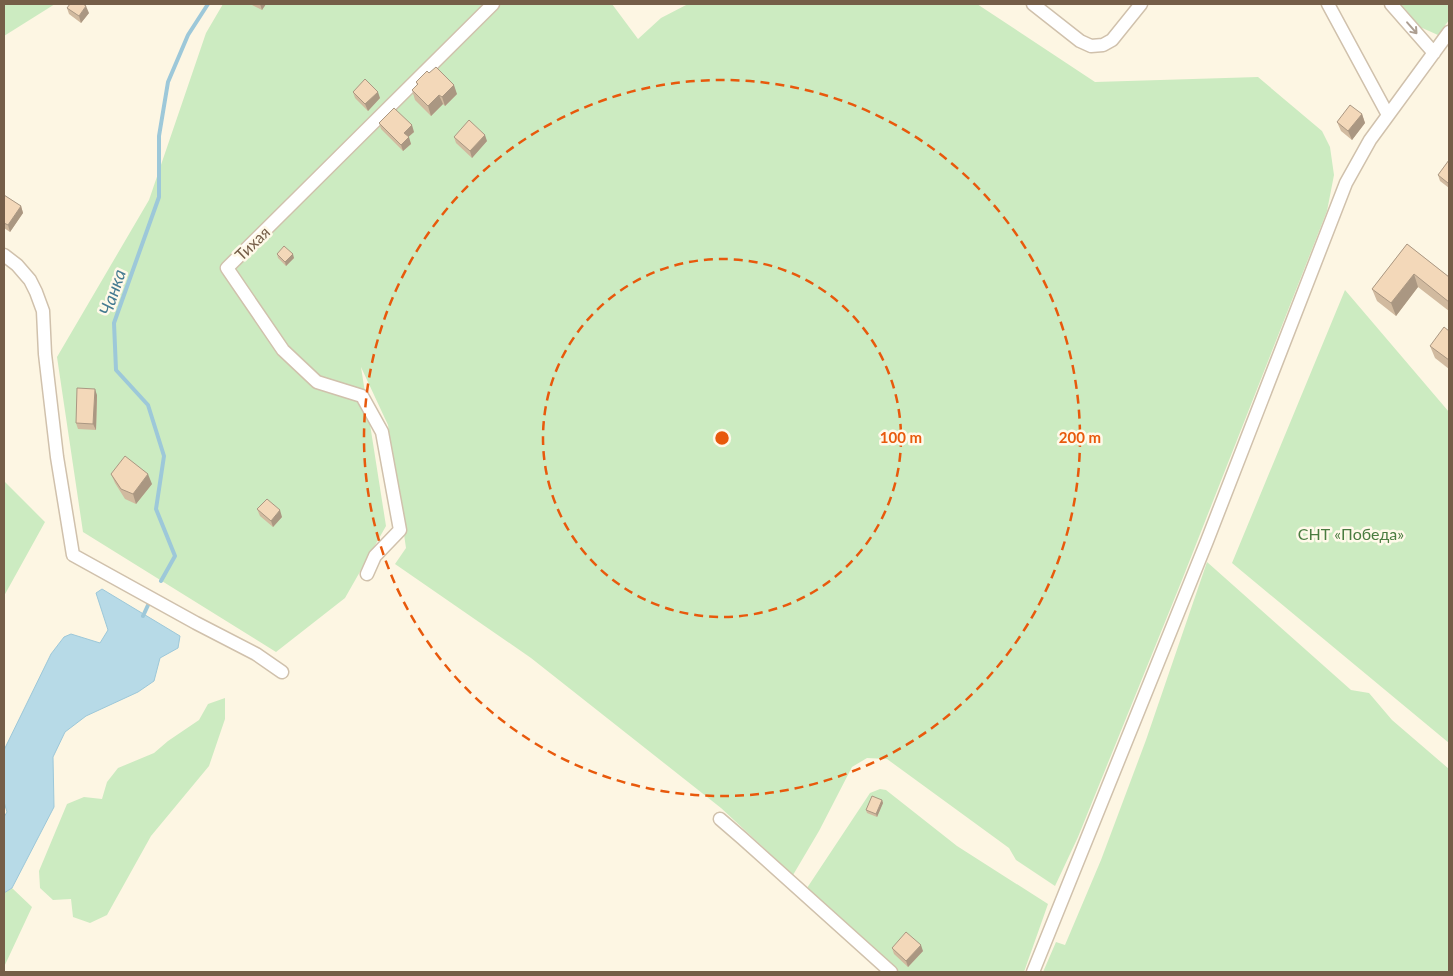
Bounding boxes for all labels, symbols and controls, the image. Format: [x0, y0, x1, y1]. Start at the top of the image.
one-way arrow [1406, 22, 1418, 35]
street label: Тихая [231, 222, 273, 264]
water label: Чанка [94, 266, 130, 318]
text: 100 m [880, 428, 922, 446]
text: 200 m [1059, 428, 1101, 446]
centre of rings [713, 429, 731, 447]
park label: СНТ «Победа» [1298, 524, 1404, 543]

